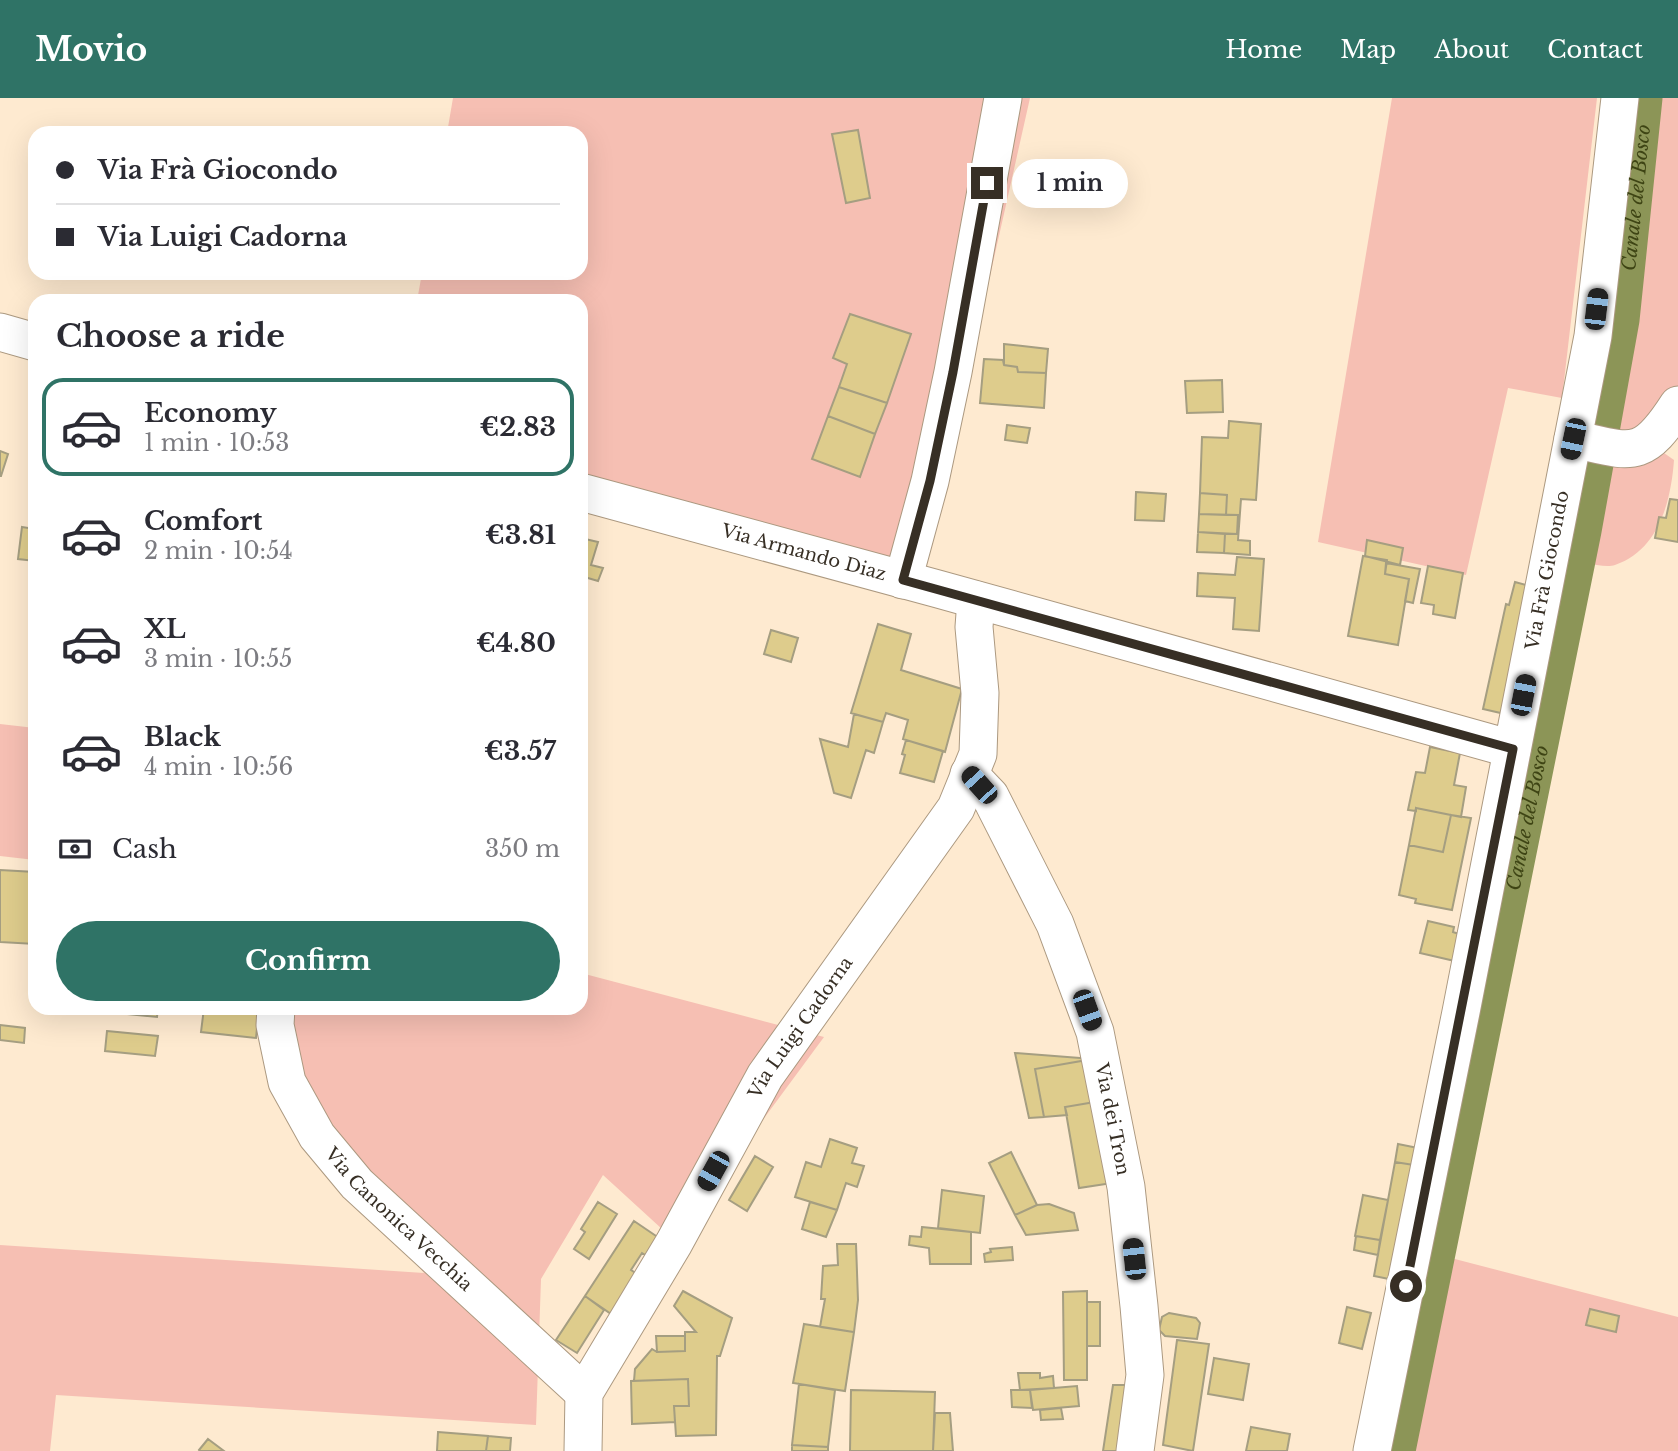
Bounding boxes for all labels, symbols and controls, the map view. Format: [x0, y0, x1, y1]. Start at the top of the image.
text: Movio [35, 29, 147, 70]
text: Home [1226, 35, 1302, 64]
text: Map [1340, 35, 1396, 64]
text: About [1434, 35, 1509, 64]
text: Contact [1547, 35, 1643, 64]
water label: Canale del Bosco [1617, 123, 1655, 272]
text: Via Frà Giocondo [98, 154, 338, 186]
callout: 1 min [1012, 158, 1127, 208]
route end [971, 167, 1003, 199]
text: 1 min [1037, 169, 1103, 197]
text: Via Luigi Cadorna [98, 221, 348, 253]
car [1584, 287, 1609, 331]
text: Choose a ride [56, 316, 285, 356]
icon: car [60, 396, 123, 459]
text: Economy [144, 397, 277, 429]
text: €2.83 [479, 411, 556, 443]
car [1559, 416, 1588, 462]
text: 1 min · 10:53 [144, 429, 289, 457]
street label: Via Frà Giocondo [1521, 489, 1574, 653]
icon: car [60, 504, 123, 567]
text: Comfort [144, 505, 262, 537]
text: €3.81 [485, 519, 556, 551]
street label: Via Armando Diaz [718, 519, 889, 585]
text: 2 min · 10:54 [144, 537, 293, 565]
icon: car [60, 612, 123, 675]
text: XL [144, 613, 186, 645]
text: €4.80 [476, 627, 556, 659]
text: 3 min · 10:55 [144, 645, 292, 673]
car [1509, 672, 1538, 718]
icon: car [60, 720, 123, 783]
text: Black [144, 721, 221, 753]
text: €3.57 [484, 735, 556, 767]
water label: Canale del Bosco [1501, 743, 1553, 892]
text: 4 min · 10:56 [144, 753, 293, 781]
car [958, 762, 1001, 808]
icon: cash [56, 830, 94, 868]
text: Cash [112, 833, 177, 865]
text: 350 m [485, 835, 560, 863]
button: Confirm [56, 921, 560, 1001]
street label: Via Luigi Cadorna [743, 953, 857, 1103]
car [1070, 987, 1105, 1033]
street label: Via dei Tron [1090, 1060, 1134, 1177]
street label: Via Canonica Vecchia [320, 1142, 477, 1296]
car [694, 1148, 733, 1194]
car [1122, 1237, 1147, 1281]
route start [1390, 1270, 1422, 1302]

